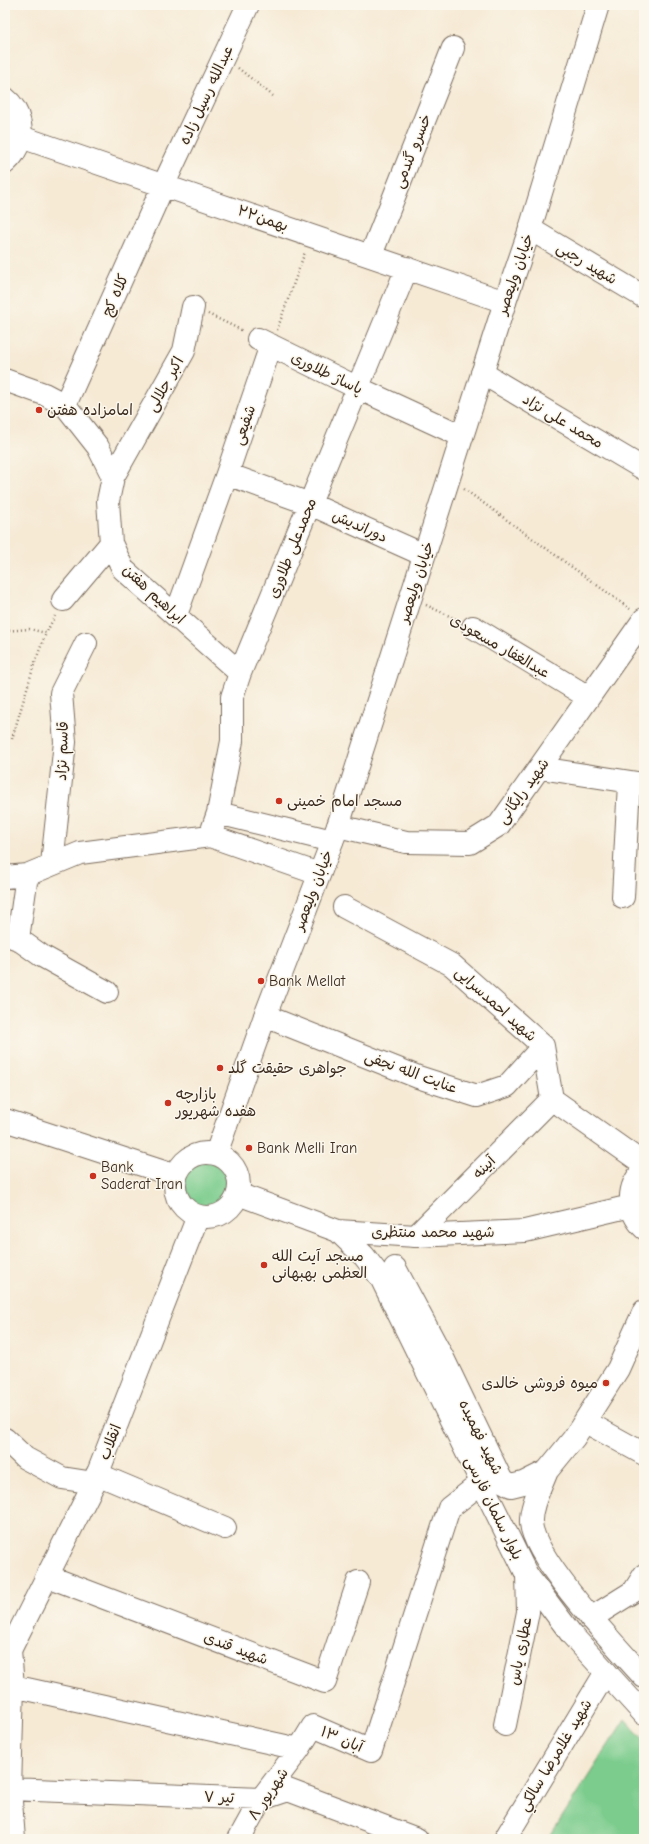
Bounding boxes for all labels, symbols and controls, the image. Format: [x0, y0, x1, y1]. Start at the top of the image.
street label: عبدالله رسیل زاده [175, 43, 237, 147]
street label: خسرو گندمی [389, 111, 436, 191]
street label: ۲۲بهمن [235, 201, 291, 235]
street label: خیابان ولیعصر [492, 231, 537, 319]
street label: شهید رجبی [553, 238, 621, 289]
street label: کلاه کج [98, 271, 133, 319]
street label: پاساژ طلاوری [288, 348, 366, 399]
street label: اکبر جلالی [143, 353, 188, 415]
street label: محمد علی نژاد [519, 390, 607, 453]
place label: امامزاده هفتن [47, 401, 133, 419]
street label: شفیعی [229, 403, 260, 448]
marker: امامزاده هفتن [34, 405, 44, 415]
street label: محمدعلی طلاوری [264, 495, 321, 601]
street label: دوراندیش [330, 506, 390, 546]
street label: خیابان ولیعصر [394, 539, 438, 627]
street label: ابراهیم هفتن [117, 560, 189, 630]
street label: عبدالغفار مسعودی [446, 610, 553, 683]
street label: قاسم نژاد [52, 721, 75, 781]
street label: شهید رایگانی [493, 755, 554, 828]
place label: مسجد امام خمینی [287, 792, 402, 812]
marker: مسجد امام خمینی [274, 796, 284, 806]
street label: خیابان ولیعصر [289, 847, 337, 934]
street label: شهید احمدسرایی [451, 963, 540, 1046]
place label: Bank Mellat [269, 972, 346, 990]
marker: Bank Mellat [256, 976, 266, 986]
street label: عنایت الله نجفی [362, 1047, 460, 1098]
place label: جواهری حقیقت گلد [228, 1059, 347, 1078]
marker: جواهری حقیقت گلد [215, 1063, 225, 1073]
place label: بازارچه هفده شهریور [175, 1085, 256, 1120]
marker: بازارچه هفده شهریور [163, 1098, 173, 1108]
place label: Bank Melli Iran [257, 1139, 357, 1157]
marker: Bank Melli Iran [244, 1143, 254, 1153]
street label: آبینه [469, 1151, 500, 1182]
place label: Bank Saderat Iran [101, 1158, 183, 1193]
marker: Bank Saderat Iran [88, 1171, 98, 1181]
street label: شهید محمد منتظری [371, 1223, 495, 1241]
place label: مسجد آیت الله العظمی بهبهانی [272, 1247, 367, 1283]
marker: مسجد آیت الله العظمی بهبهانی [259, 1260, 269, 1270]
place label: میوه فروشی خالدی [481, 1374, 598, 1393]
marker: میوه فروشی خالدی [601, 1378, 611, 1388]
street label: شهید فهمیده [455, 1397, 507, 1477]
street label: انقلاب [95, 1421, 125, 1463]
street label: بلوار سلمان فارسی [460, 1453, 527, 1563]
street label: عطاری یاس [505, 1615, 535, 1687]
street label: شهید قندی [201, 1628, 271, 1668]
street label: شهید غلامرضا سالکي [514, 1696, 599, 1816]
street label: ۱۳ آبان [318, 1722, 367, 1756]
street label: ۸ شهریور [244, 1764, 292, 1824]
street label: ۷ تیر [203, 1787, 235, 1807]

